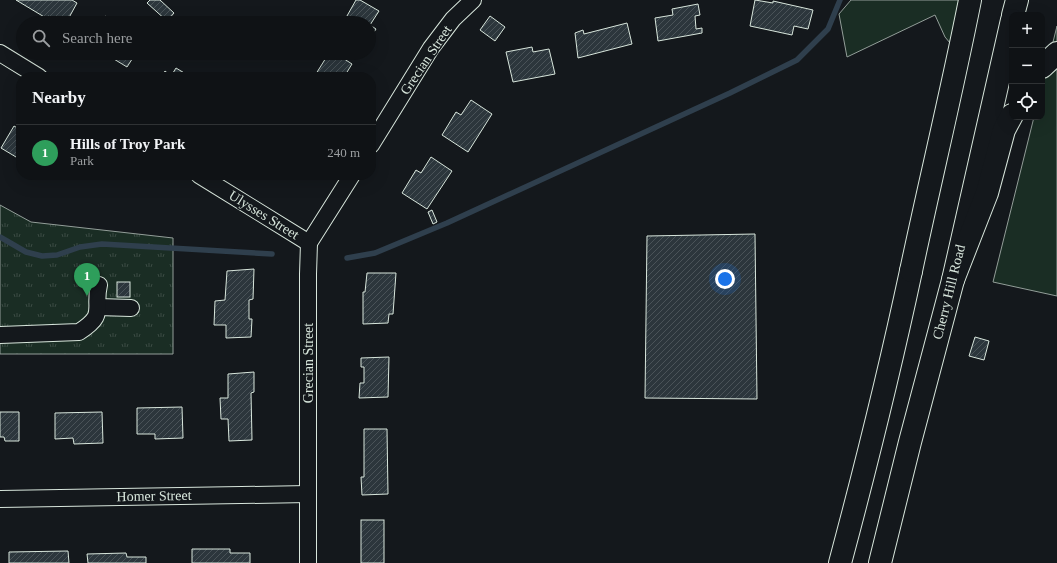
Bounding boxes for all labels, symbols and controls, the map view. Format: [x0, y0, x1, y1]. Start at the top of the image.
map controls [1009, 12, 1045, 120]
button: + [1009, 12, 1045, 48]
search box [16, 16, 376, 60]
street label: Grecian Street [397, 22, 455, 98]
icon: search [30, 27, 52, 49]
text: Search here [62, 30, 132, 46]
button: − [1009, 48, 1045, 84]
button: locate [1009, 84, 1045, 120]
text: Nearby [32, 88, 86, 107]
text: Hills of Troy Park [70, 136, 185, 152]
text: 1 [42, 145, 48, 160]
text: 240 m [327, 145, 360, 160]
text: Park [70, 153, 94, 168]
street label: Ulysses Street [226, 188, 302, 243]
street label: Cherry Hill Road [930, 243, 968, 341]
pin: 1 [74, 263, 100, 296]
your location [715, 269, 735, 289]
street label: Grecian Street [301, 323, 316, 403]
street label: Homer Street [116, 488, 192, 504]

